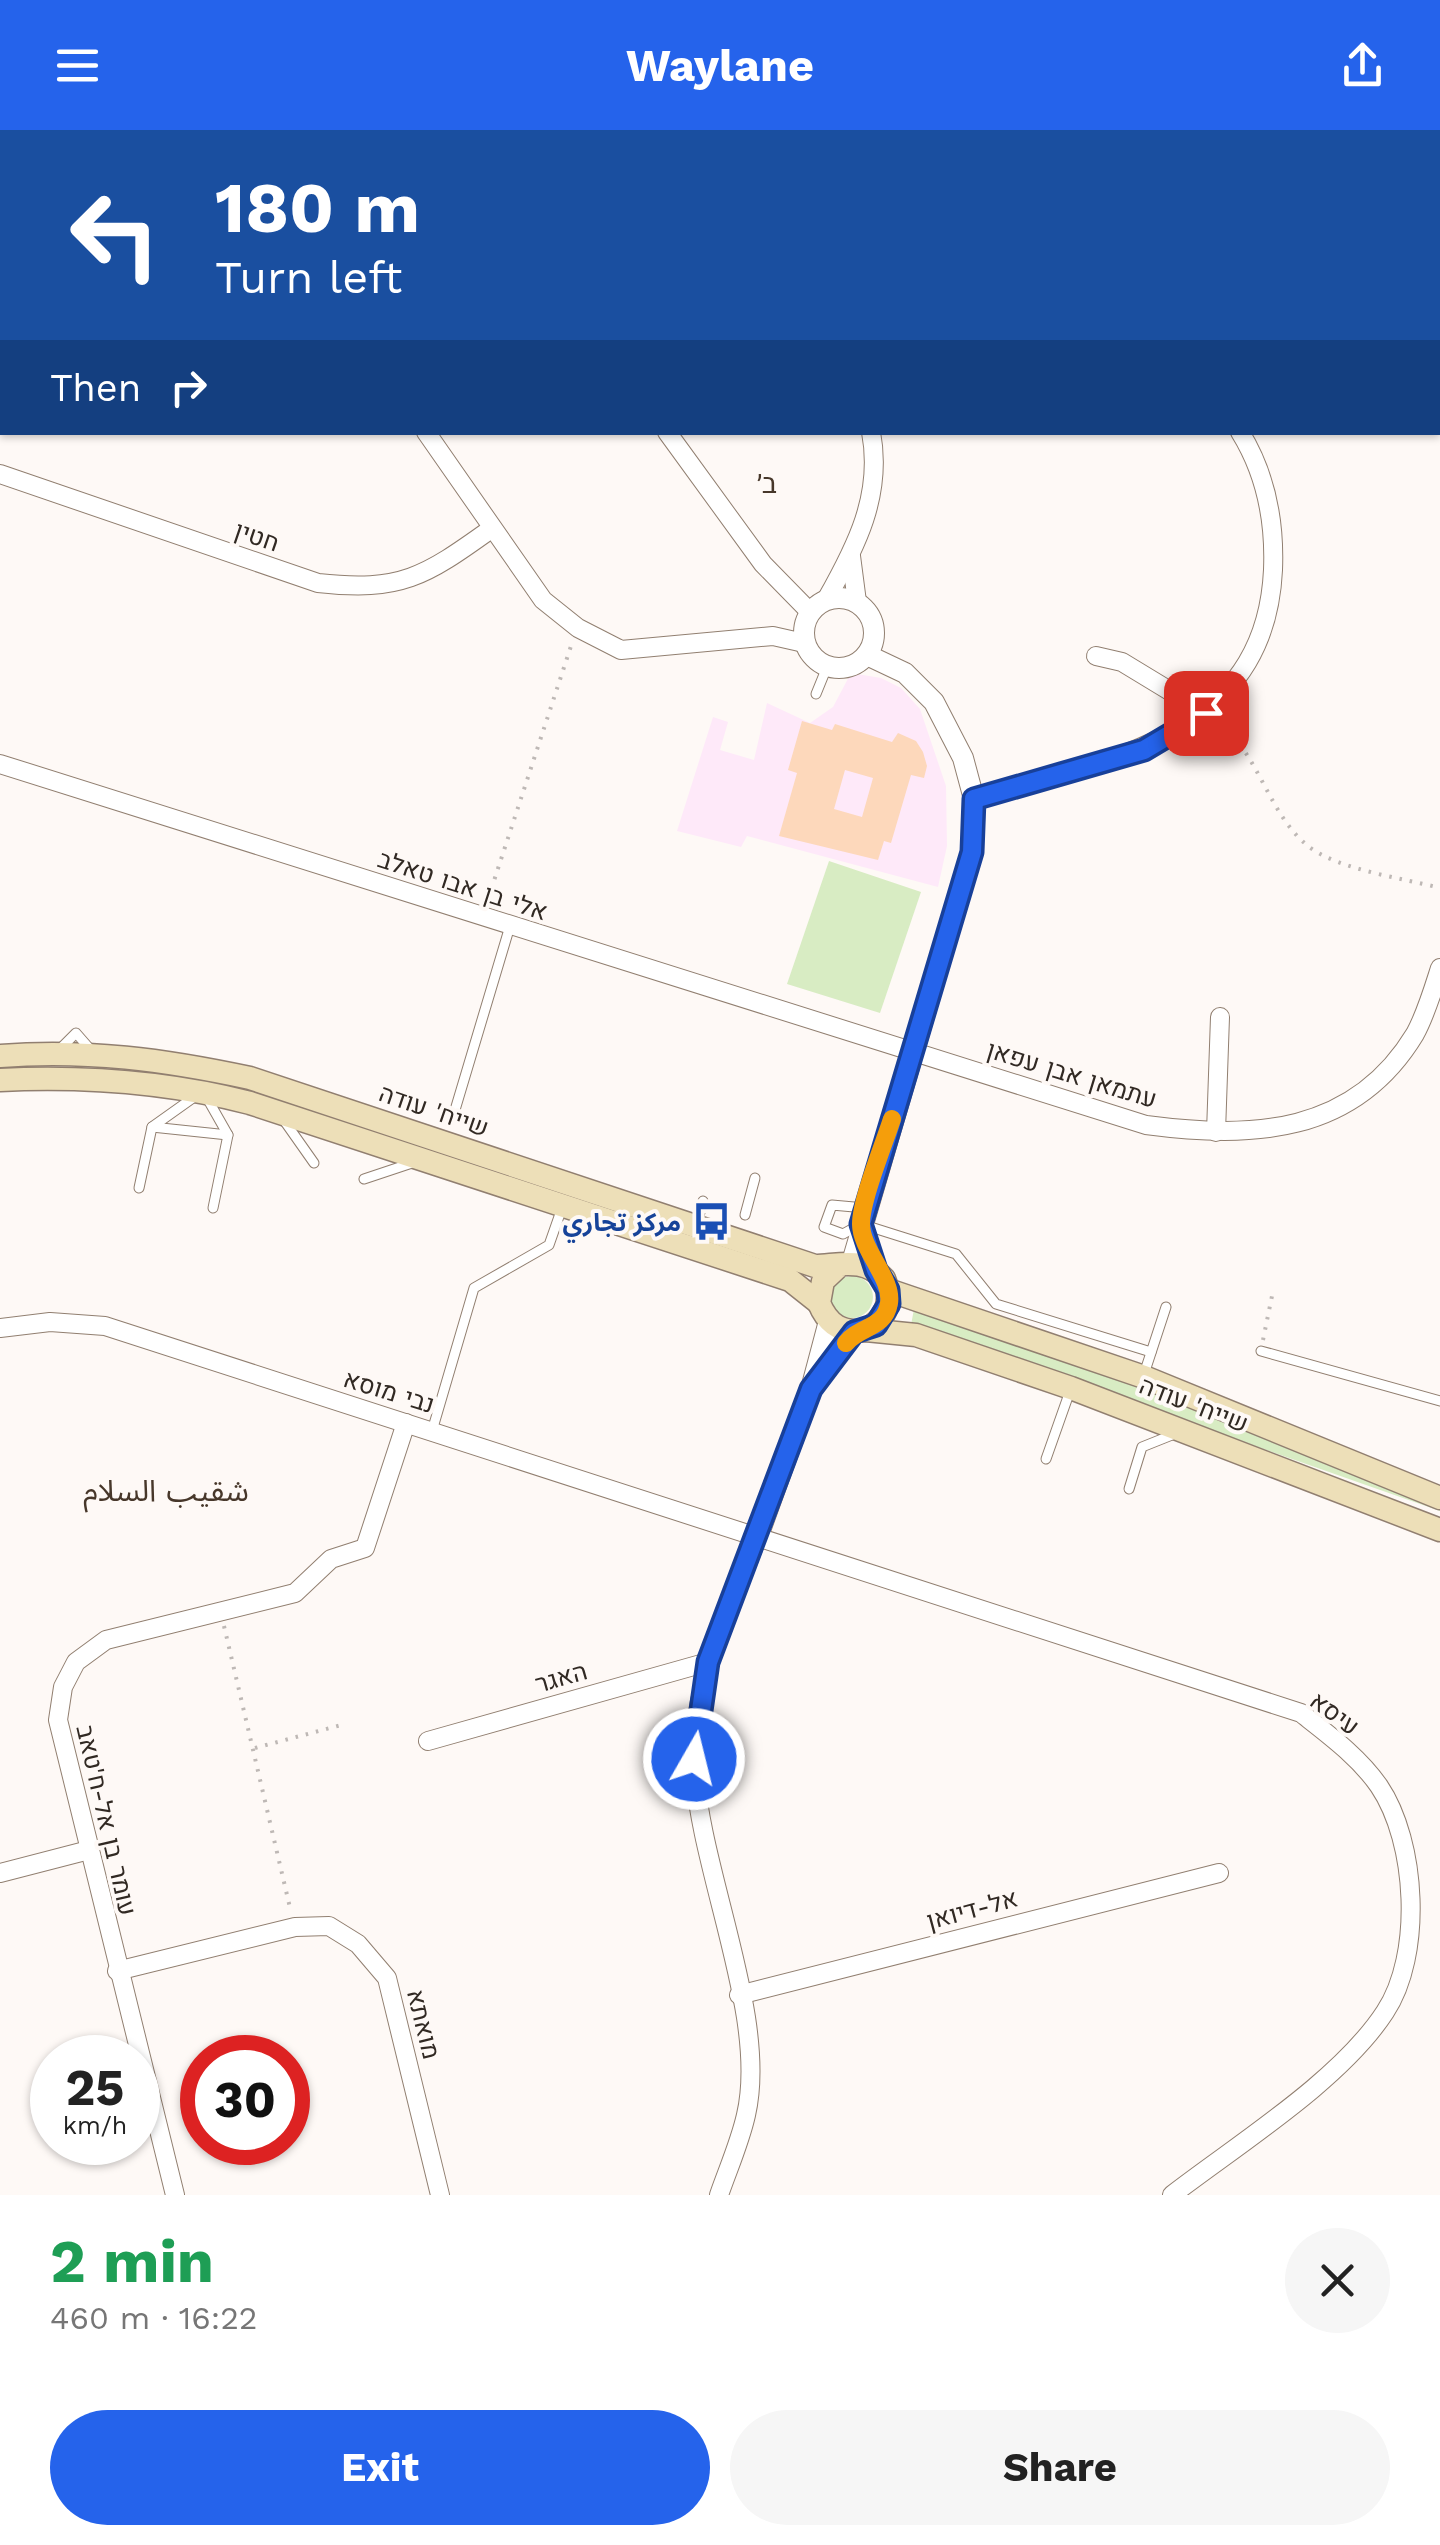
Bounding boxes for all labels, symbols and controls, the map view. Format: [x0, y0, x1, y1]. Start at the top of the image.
icon: menu [50, 38, 105, 93]
icon: share [1335, 38, 1390, 93]
text: Waylane [626, 39, 814, 92]
text: 180 m [215, 167, 420, 249]
icon: left [50, 170, 180, 300]
text: Turn left [215, 251, 402, 304]
icon: right [161, 360, 216, 415]
text: Then [50, 366, 141, 410]
district label: ב׳ [757, 467, 777, 500]
street label: חטין [231, 515, 283, 558]
pin [1164, 671, 1249, 756]
icon: arrive [1179, 686, 1234, 741]
street label: אלי בן אבו טאלב [374, 844, 551, 927]
street label: עתמאן אבן עפאן [983, 1035, 1160, 1114]
street label: שייח' עודה [375, 1078, 492, 1143]
bus stop icon: مركز تجاري [690, 1201, 732, 1243]
place label: مركز تجاري [562, 1208, 681, 1243]
street label: נבי מוסא [340, 1364, 438, 1419]
street label: שייח' עודה [1135, 1370, 1252, 1438]
district label: شقيب السلام [83, 1473, 249, 1513]
street label: האגר [532, 1656, 590, 1699]
street label: עיסא [1304, 1686, 1365, 1741]
position arrow [642, 1707, 746, 1811]
street label: עומר בן אל-ח'טאב [70, 1722, 143, 1918]
street label: אל-דיואן [924, 1883, 1021, 1935]
street label: מואתא [401, 1986, 446, 2062]
speed limit sign: 30 [180, 2035, 310, 2165]
text: 25 [66, 2058, 124, 2117]
text: km/h [63, 2111, 127, 2140]
text: 2 min [50, 2226, 214, 2297]
button: close [1285, 2228, 1390, 2333]
text: 460 m · 16:22 [50, 2299, 257, 2337]
button: Exit [50, 2410, 710, 2525]
button: Share [730, 2410, 1390, 2525]

